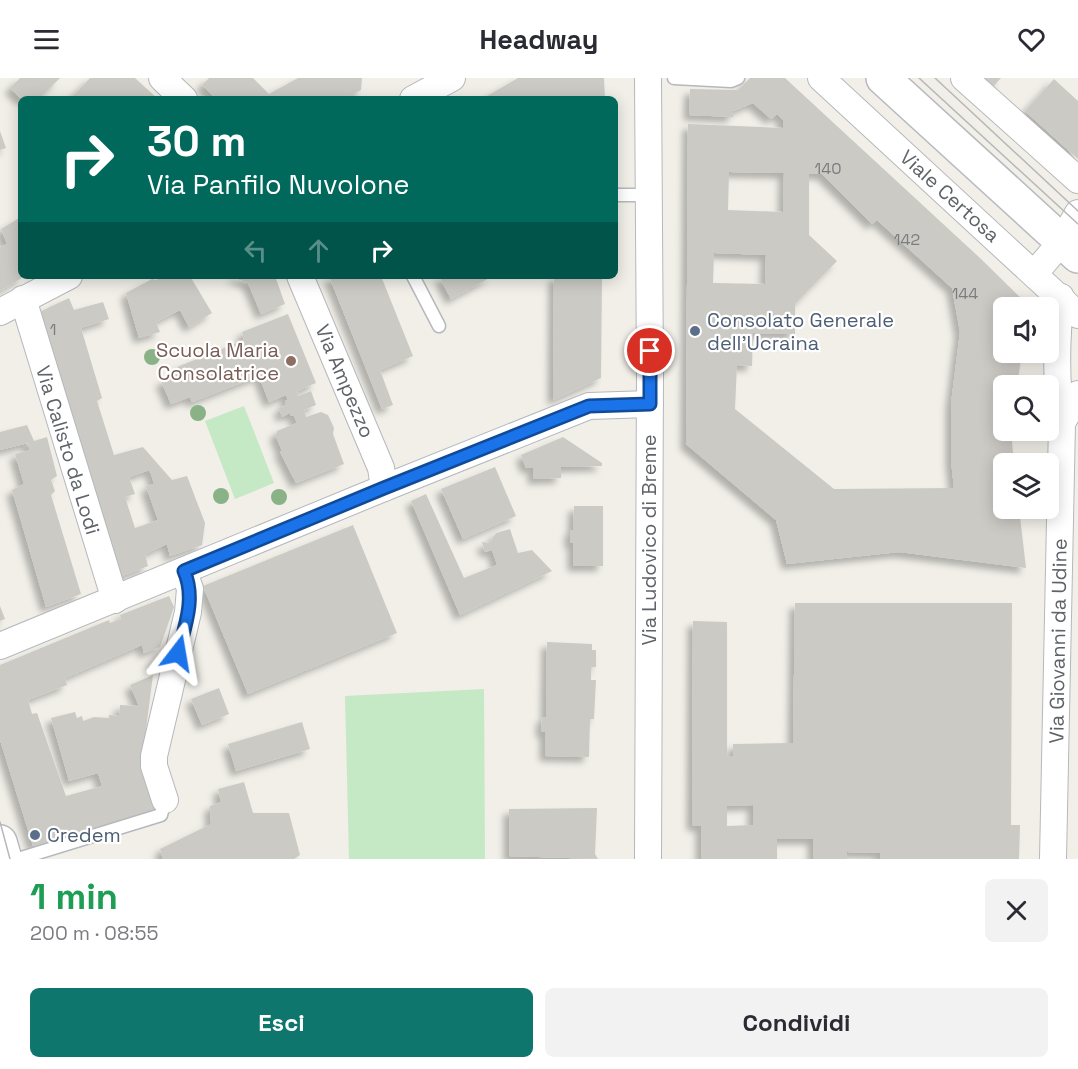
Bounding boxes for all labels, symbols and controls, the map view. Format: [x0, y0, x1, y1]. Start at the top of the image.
text: Headway [480, 22, 598, 57]
icon: menu [30, 23, 63, 56]
icon: heart [1015, 23, 1048, 56]
text: 30 m [147, 115, 246, 168]
icon: right [48, 120, 126, 198]
street label: Viale Certosa [894, 144, 1006, 248]
house number: 140 [815, 158, 841, 179]
text: Via Panfilo Nuvolone [147, 167, 410, 202]
house number: 142 [894, 229, 920, 250]
icon: left [239, 234, 272, 267]
icon: ahead [302, 234, 335, 267]
icon: right [365, 234, 398, 267]
house number: 144 [952, 283, 978, 304]
map controls [993, 297, 1059, 519]
button: sound [993, 297, 1059, 363]
place label: Consolato Generale dell'Ucraina [707, 307, 894, 356]
house number: 1 [50, 319, 56, 340]
street label: Via Ampezzo [309, 320, 381, 442]
marker: Consolato Generale dell'Ucraina [688, 324, 702, 338]
pin [624, 325, 675, 376]
icon: arrive [633, 334, 666, 367]
place label: Scuola Maria Consolatrice [156, 337, 279, 386]
marker: Scuola Maria Consolatrice [284, 354, 298, 368]
street label: Via Calisto da Lodi [30, 362, 106, 538]
button: search [993, 375, 1059, 441]
street label: Via Ludovico di Breme [636, 434, 662, 646]
button: layers [993, 453, 1059, 519]
street label: Via Giovanni da Udine [1043, 538, 1073, 744]
position arrow [146, 621, 210, 685]
place label: Credem [47, 822, 121, 848]
marker: Credem [28, 828, 42, 842]
text: 1 min [30, 874, 118, 920]
button: close [985, 879, 1048, 942]
text: 200 m · 08:55 [30, 920, 158, 946]
button: Esci [30, 988, 533, 1057]
button: Condividi [545, 988, 1048, 1057]

